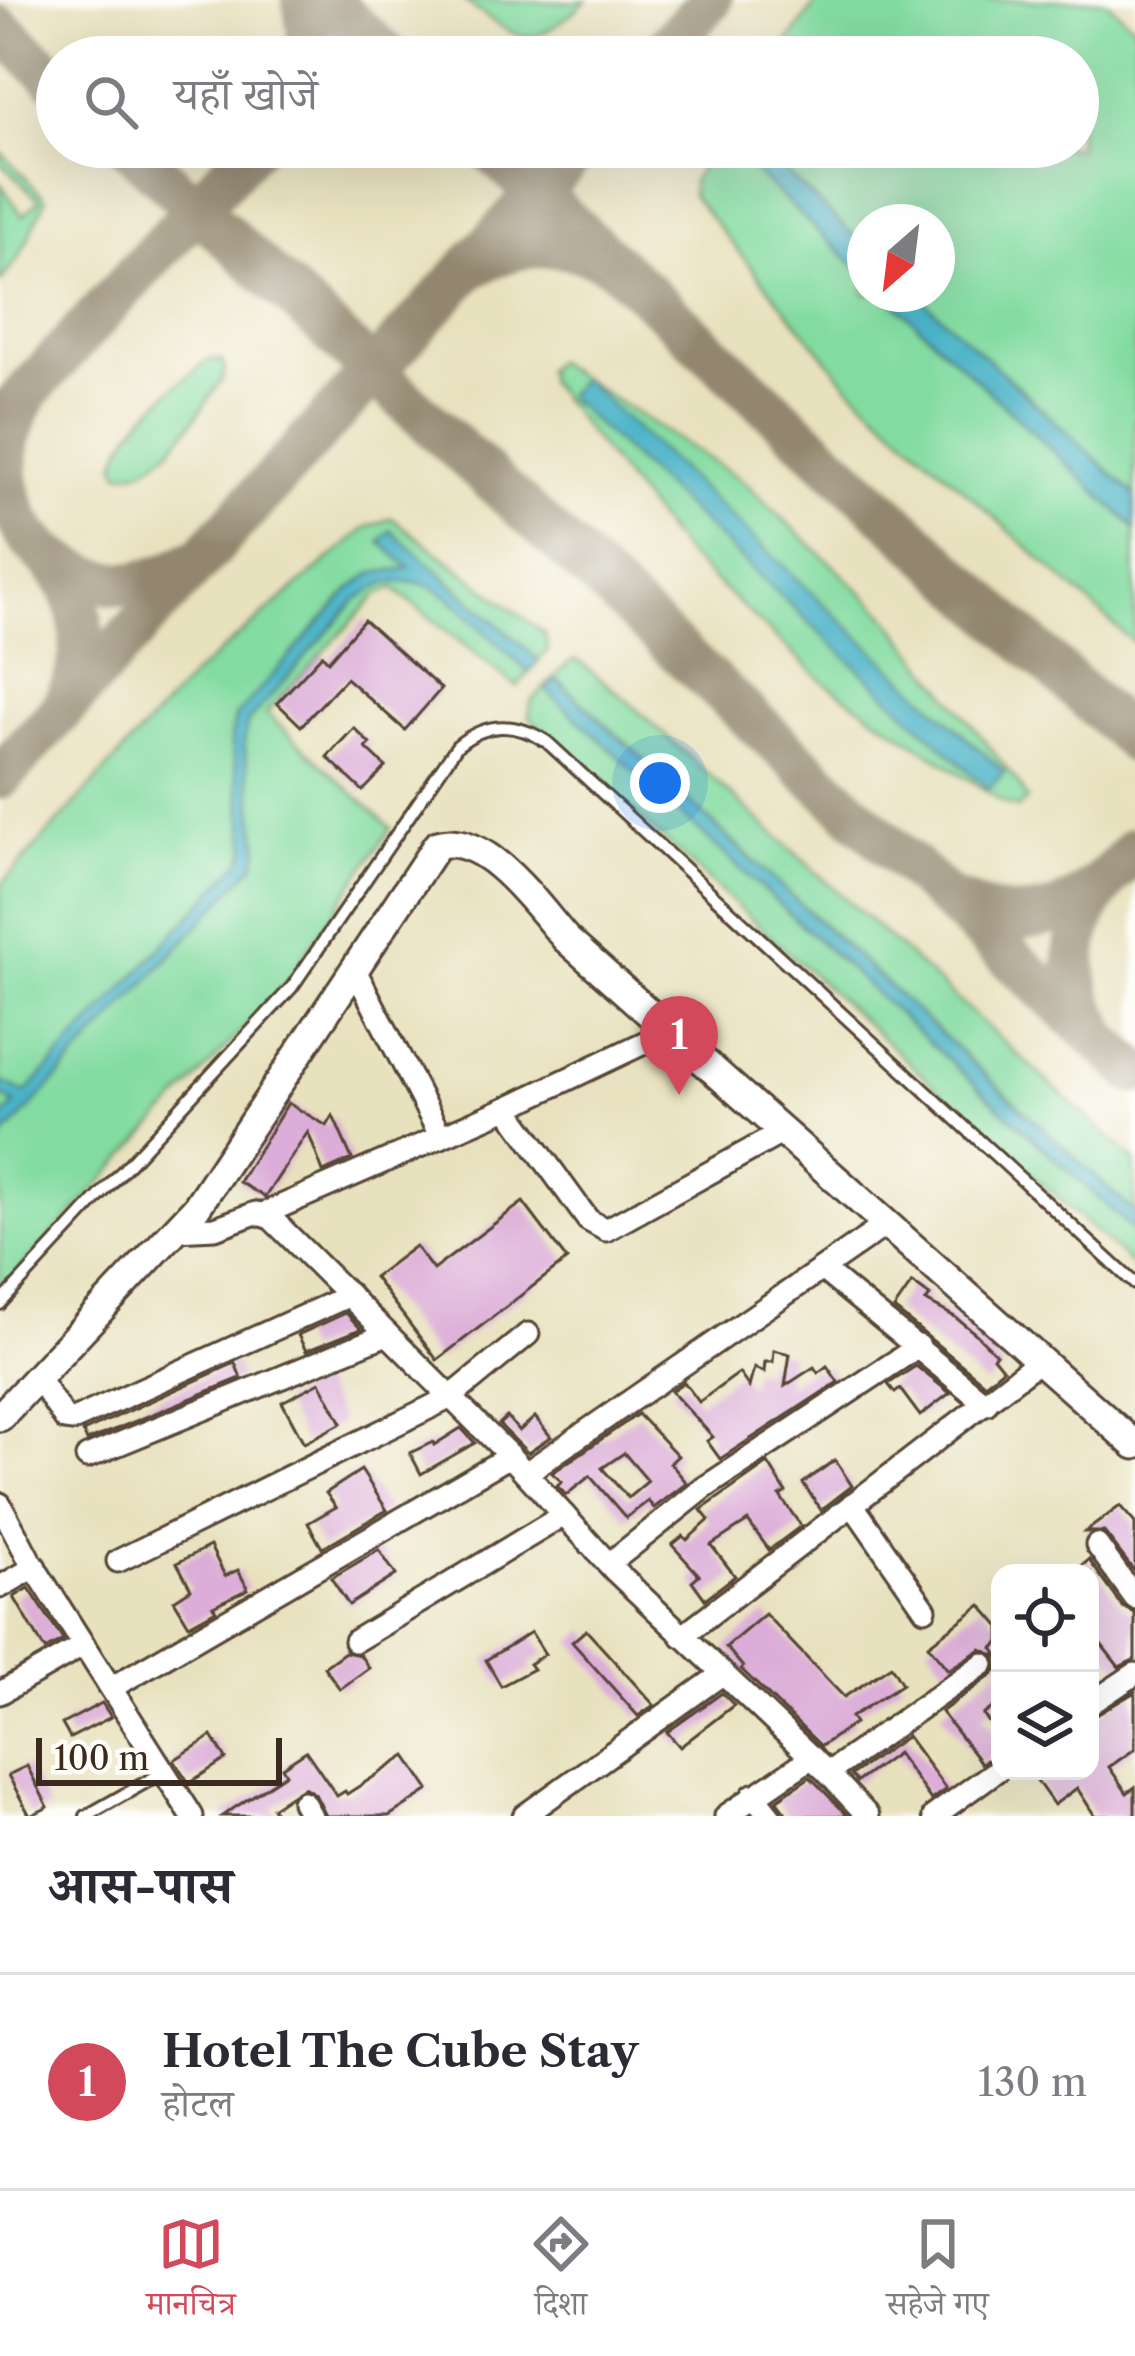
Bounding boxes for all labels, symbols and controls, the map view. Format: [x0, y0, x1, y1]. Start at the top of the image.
search box [36, 36, 1099, 168]
text: यहाँ खोजें [174, 66, 318, 122]
icon: search [78, 69, 144, 135]
north arrow [847, 204, 955, 312]
your location [630, 753, 690, 813]
pin: 1 [640, 996, 718, 1095]
map controls [991, 1564, 1099, 1780]
button: locate [991, 1564, 1099, 1672]
button: layers [991, 1672, 1099, 1780]
scale bar [36, 1732, 282, 1785]
text: 100 m [54, 1738, 149, 1779]
text: आस-पास [48, 1854, 233, 1916]
text: Hotel The Cube Stay [162, 2023, 638, 2079]
text: 1 [78, 2058, 96, 2106]
text: 130 m [978, 2058, 1087, 2106]
text: होटल [162, 2079, 234, 2127]
tab: मानचित्र [146, 2211, 236, 2336]
tab: दिशा [528, 2211, 594, 2336]
tab: सहेजे गए [886, 2211, 989, 2336]

